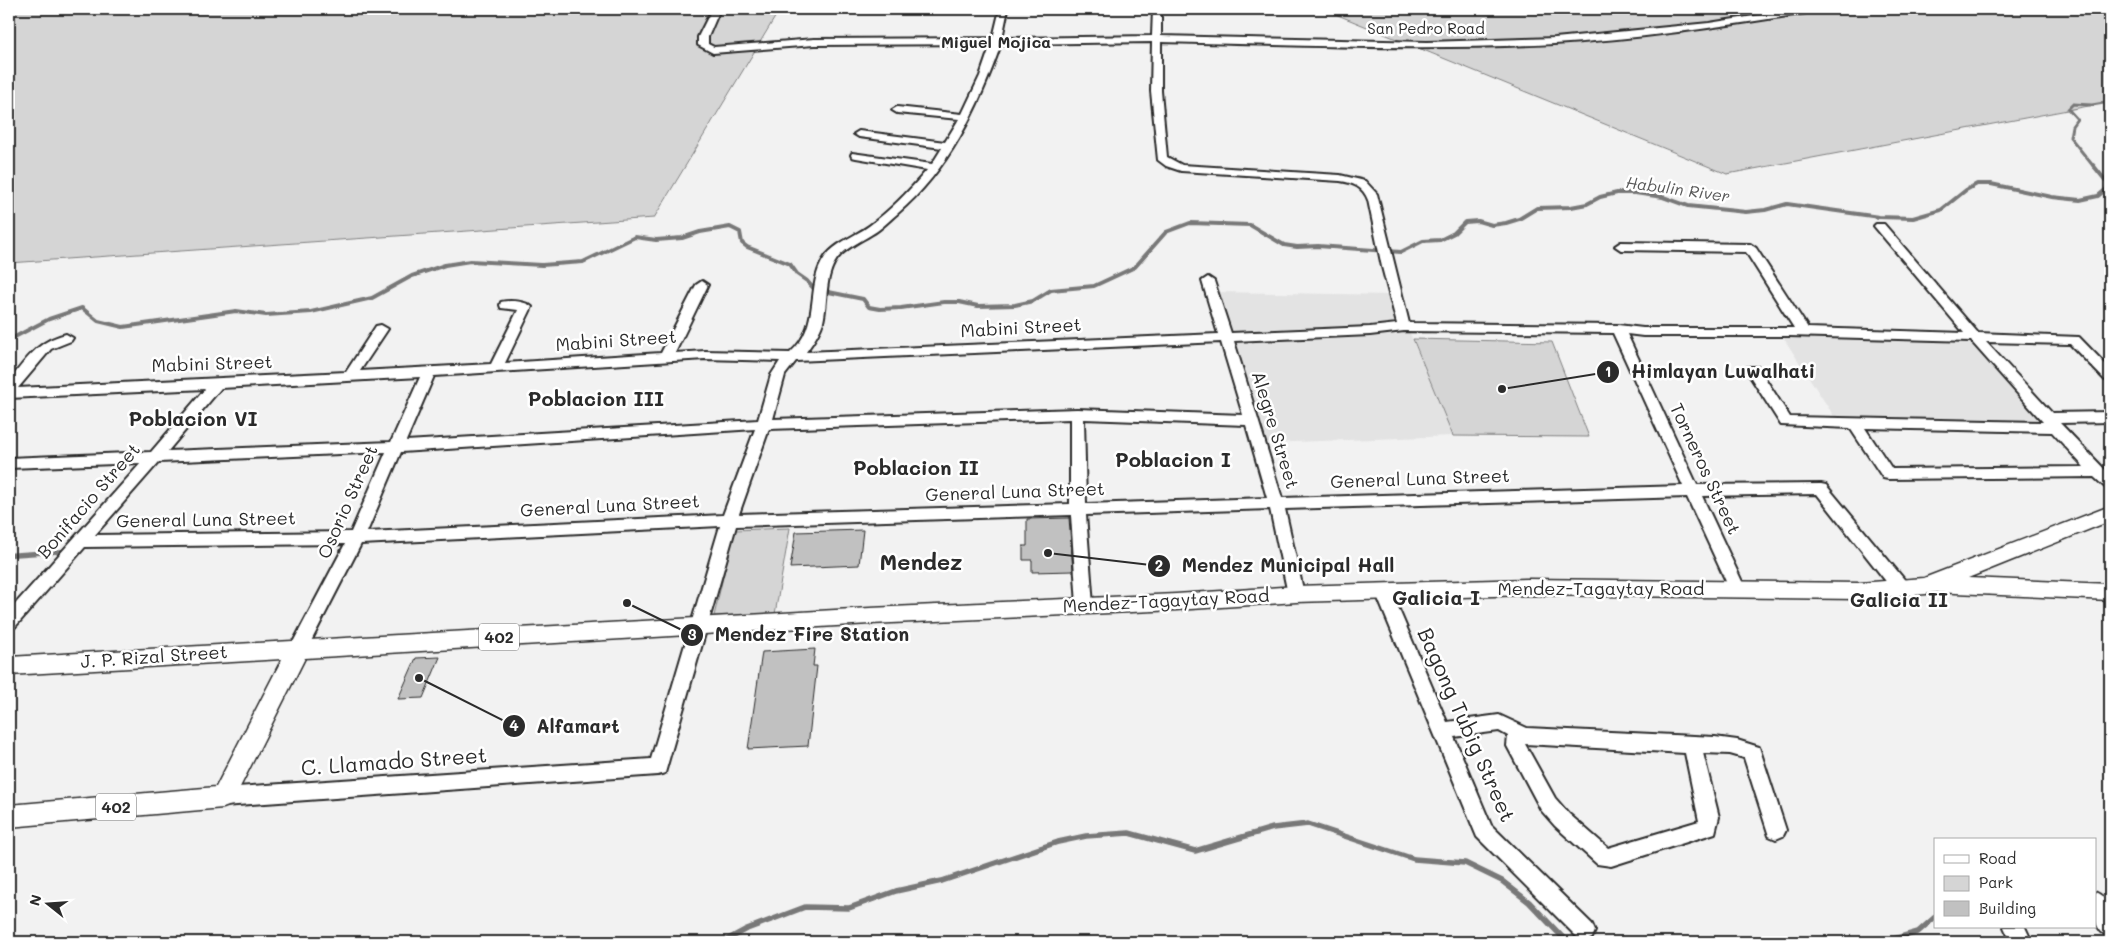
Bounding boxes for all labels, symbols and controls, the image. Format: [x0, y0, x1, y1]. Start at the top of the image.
street label: San Pedro Road [1367, 18, 1485, 38]
district label: Miguel Mojica [941, 31, 1051, 52]
water label: Habulin River [1625, 171, 1731, 206]
street label: Mabini Street [960, 312, 1082, 342]
street label: Mabini Street [555, 324, 677, 356]
street label: Mabini Street [151, 349, 273, 377]
callout: Himlayan Luwalhati [1595, 355, 1825, 389]
text: Himlayan Luwalhati [1631, 358, 1815, 383]
text: 1 [1605, 361, 1611, 381]
street label: Alegre Street [1247, 368, 1305, 491]
district label: Poblacion III [528, 385, 664, 411]
street label: Torneros Street [1665, 399, 1747, 538]
district label: Poblacion VI [128, 405, 258, 431]
street label: Bonifacio Street [32, 438, 145, 563]
street label: Osorio Street [311, 441, 383, 562]
district label: Poblacion I [1115, 446, 1231, 472]
district label: Poblacion II [853, 454, 979, 480]
street label: General Luna Street [1330, 463, 1510, 493]
street label: General Luna Street [925, 476, 1105, 506]
street label: General Luna Street [520, 488, 700, 522]
street label: General Luna Street [116, 505, 296, 533]
district label: Mendez [879, 547, 963, 576]
callout: Mendez Municipal Hall [1147, 549, 1404, 583]
text: Mendez Municipal Hall [1182, 552, 1394, 577]
text: 2 [1155, 555, 1163, 575]
street label: Mendez-Tagaytay Road [1497, 576, 1705, 600]
street label: Mendez-Tagaytay Road [1062, 583, 1270, 617]
district label: Galicia I [1392, 584, 1480, 610]
district label: Galicia II [1850, 586, 1948, 612]
callout: Mendez Fire Station [679, 618, 919, 652]
text: Mendez Fire Station [715, 621, 909, 646]
street label: Bagong Tubig Street [1412, 623, 1522, 826]
road number: 402 [479, 624, 519, 650]
text: 3 [687, 624, 697, 644]
street label: J. P. Rizal Street [80, 639, 228, 673]
callout: Alfamart [502, 709, 630, 743]
text: Alfamart [536, 713, 620, 738]
text: 4 [509, 715, 519, 735]
street label: C. Llamado Street [300, 741, 488, 780]
road number: 402 [96, 794, 136, 820]
legend [1934, 838, 2096, 928]
text: Road [1979, 848, 2016, 868]
text: Park [1979, 872, 2013, 892]
north arrow [22, 878, 72, 928]
text: N [24, 892, 46, 908]
text: Building [1979, 898, 2036, 918]

